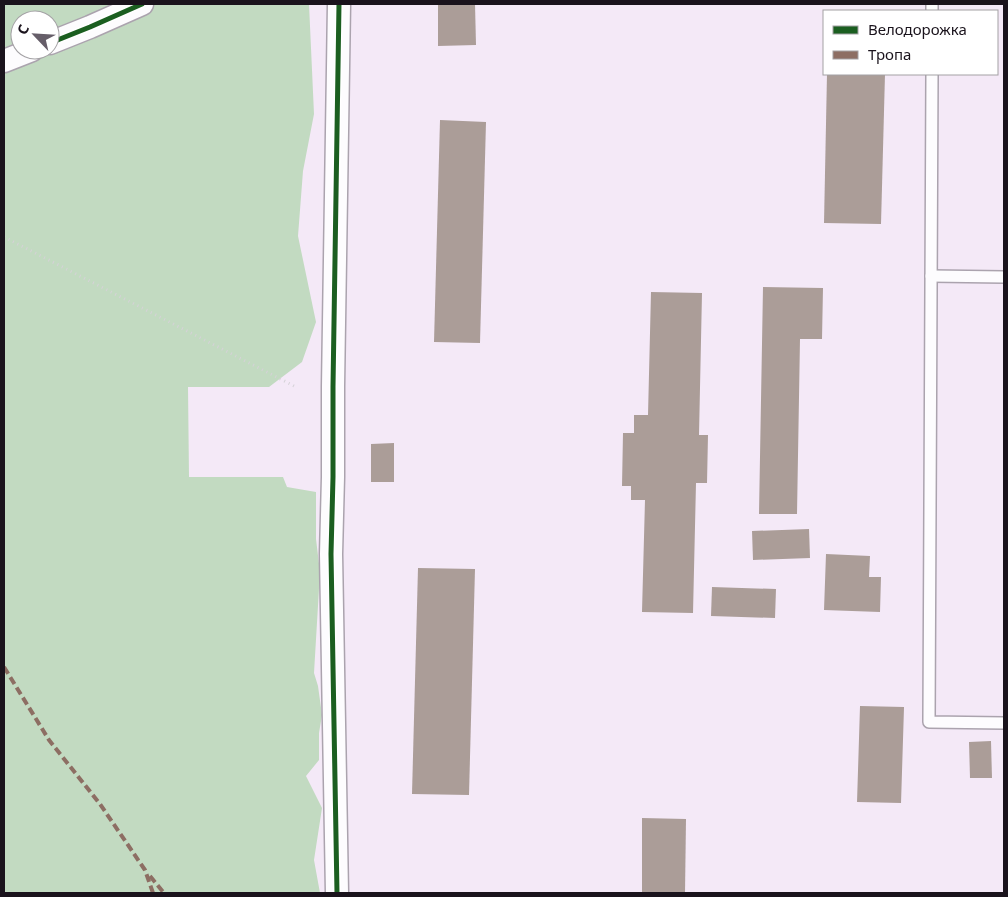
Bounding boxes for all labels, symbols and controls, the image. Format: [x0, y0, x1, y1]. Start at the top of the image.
north arrow [10, 10, 60, 60]
legend [823, 10, 998, 75]
text: Велодорожка [868, 19, 967, 39]
text: С [12, 21, 33, 37]
text: Тропа [868, 44, 911, 64]

